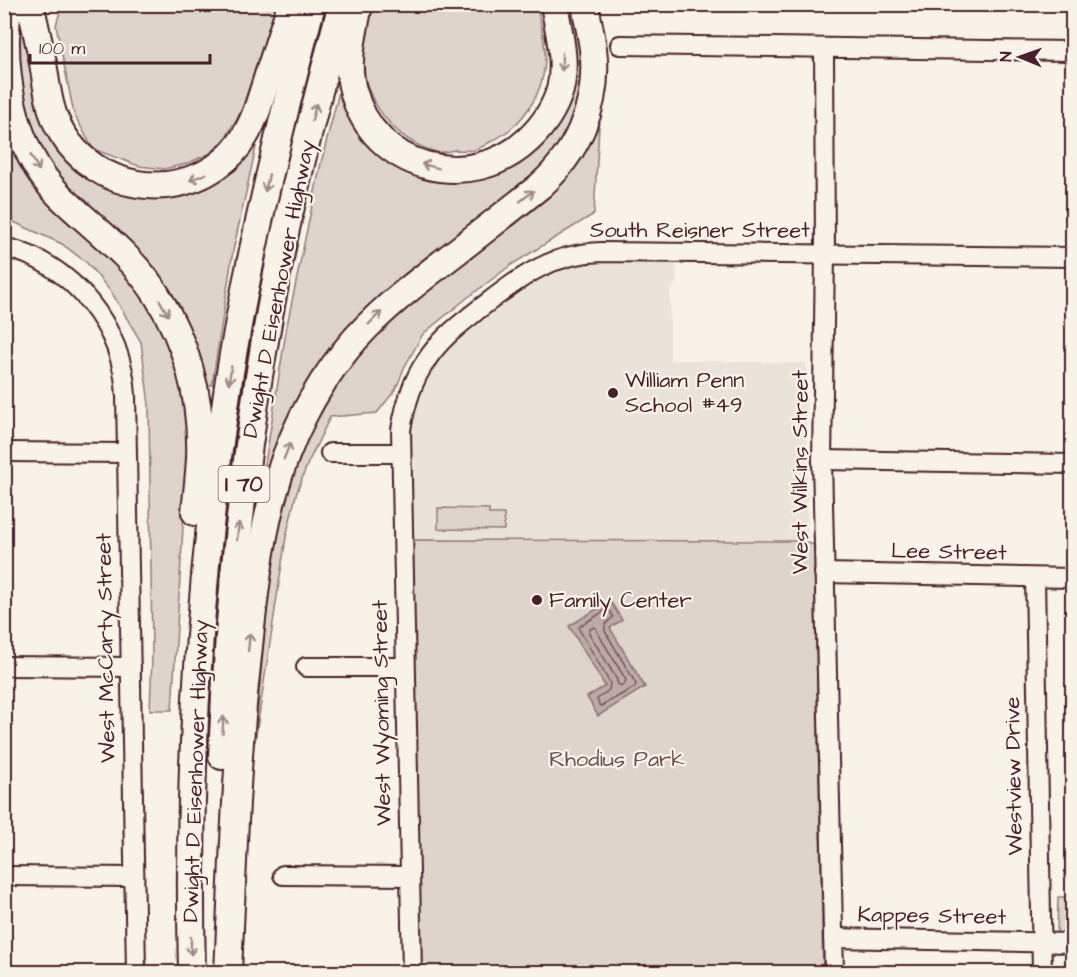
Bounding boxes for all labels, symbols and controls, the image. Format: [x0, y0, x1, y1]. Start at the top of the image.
scale bar [30, 27, 210, 65]
north arrow [990, 27, 1050, 87]
text: 100 m [39, 36, 85, 61]
one-way arrow [556, 52, 568, 72]
text: N [995, 52, 1017, 62]
one-way arrow [308, 103, 320, 122]
street label: Dwight D Eisenhower Highway [235, 138, 324, 441]
one-way arrow [29, 154, 41, 171]
one-way arrow [421, 160, 440, 171]
one-way arrow [189, 172, 207, 183]
one-way arrow [261, 173, 272, 193]
one-way arrow [519, 190, 535, 203]
street label: South Reisner Street [590, 215, 810, 246]
one-way arrow [159, 298, 170, 316]
one-way arrow [368, 311, 382, 326]
one-way arrow [224, 364, 235, 384]
place label: William Penn School #49 [625, 365, 744, 421]
street label: West Wilkins Street [785, 370, 816, 574]
marker: William Penn School #49 [606, 386, 620, 400]
one-way arrow [282, 442, 293, 461]
road number: I 70 [218, 466, 270, 502]
one-way arrow [233, 521, 244, 541]
street label: West McCarty Street [88, 533, 125, 763]
street label: Lee Street [891, 535, 1007, 569]
place label: Family Center [549, 585, 692, 617]
marker: Family Center [530, 593, 544, 607]
street label: West Wyoming Street [365, 600, 400, 826]
street label: Dwight D Eisenhower Highway [175, 619, 218, 923]
one-way arrow [244, 632, 255, 652]
street label: Westview Drive [997, 696, 1031, 856]
one-way arrow [217, 716, 229, 736]
park label: Rhodius Park [549, 744, 685, 775]
street label: Kappes Street [857, 899, 1007, 933]
one-way arrow [185, 935, 197, 955]

